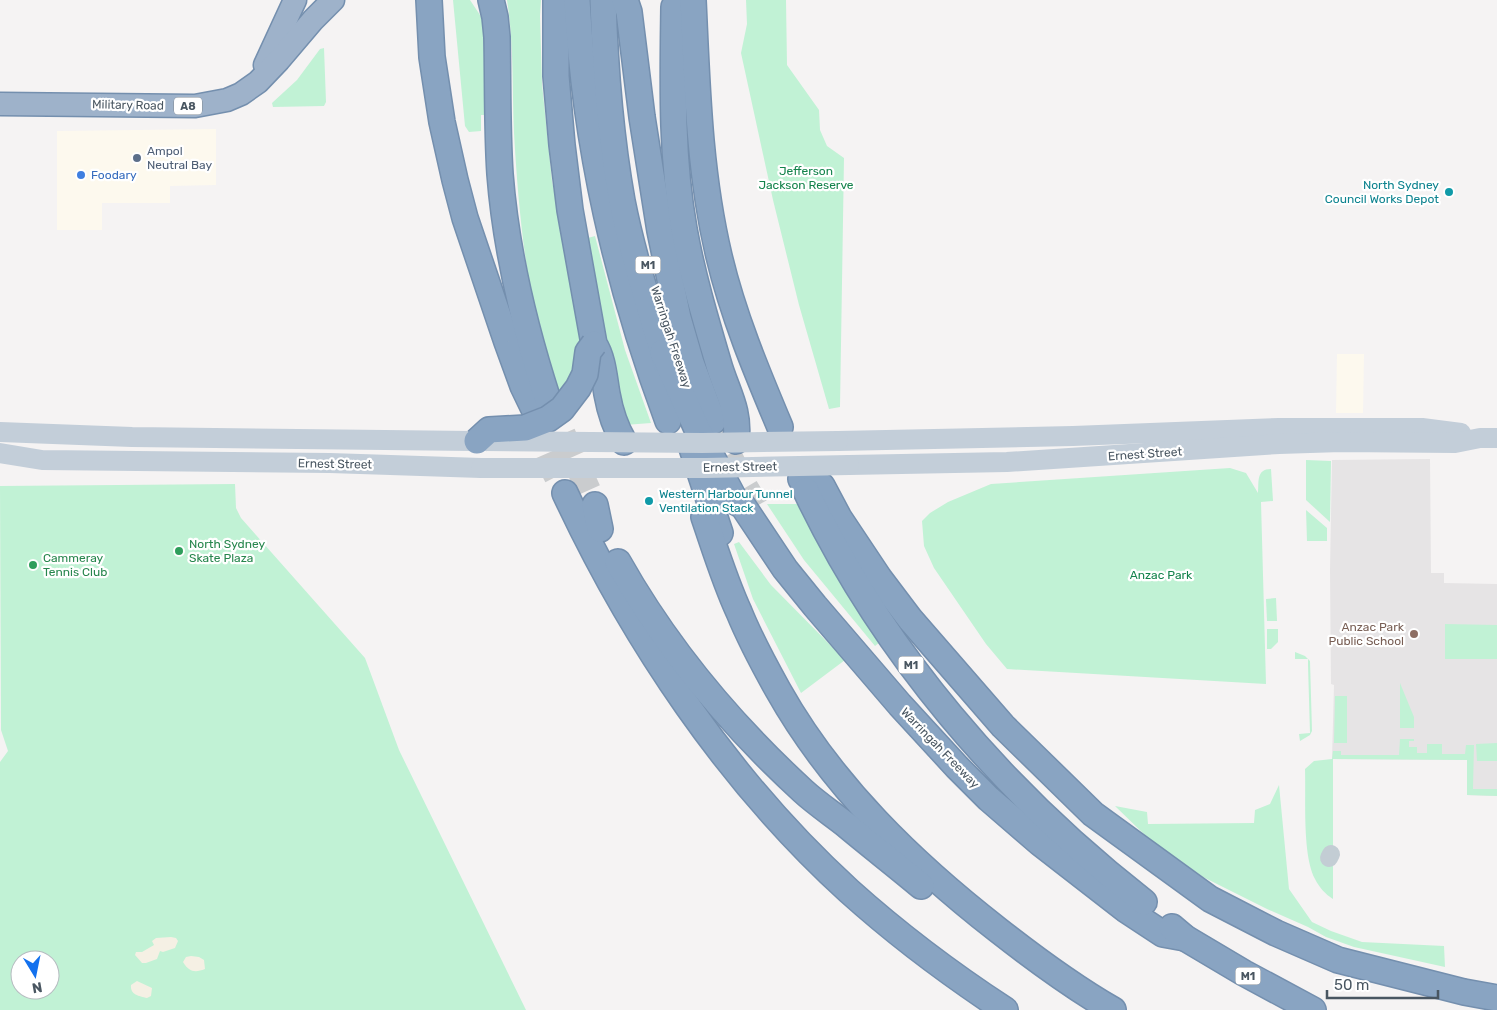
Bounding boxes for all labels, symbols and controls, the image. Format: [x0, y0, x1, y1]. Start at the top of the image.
street label: Military Road [92, 97, 164, 113]
road number: A8 [174, 98, 202, 114]
place label: Ampol Neutral Bay [147, 144, 212, 172]
marker: Ampol Neutral Bay [131, 152, 143, 164]
park label: Jefferson Jackson Reserve [758, 164, 854, 192]
place label: Foodary [91, 168, 137, 182]
marker: Foodary [75, 169, 87, 181]
place label: North Sydney Council Works Depot [1325, 178, 1439, 206]
marker: North Sydney Council Works Depot [1443, 186, 1455, 198]
road number: M1 [636, 256, 660, 274]
street label: Warringah Freeway [648, 284, 694, 390]
street label: Ernest Street [1107, 444, 1183, 464]
street label: Ernest Street [298, 456, 373, 472]
street label: Ernest Street [703, 459, 778, 475]
place label: Western Harbour Tunnel Ventilation Stack [659, 487, 793, 515]
marker: Western Harbour Tunnel Ventilation Stack [643, 495, 655, 507]
place label: North Sydney Skate Plaza [189, 537, 265, 565]
marker: North Sydney Skate Plaza [173, 545, 185, 557]
place label: Cammeray Tennis Club [43, 551, 107, 579]
marker: Cammeray Tennis Club [27, 559, 39, 571]
park label: Anzac Park [1130, 568, 1193, 582]
place label: Anzac Park Public School [1328, 620, 1405, 648]
marker: Anzac Park Public School [1408, 628, 1420, 640]
road number: M1 [898, 656, 924, 674]
street label: Warringah Freeway [898, 705, 982, 791]
north arrow [10, 950, 60, 1000]
road number: M1 [1236, 968, 1260, 984]
scale bar [1327, 968, 1438, 1000]
text: 50 m [1334, 976, 1369, 994]
text: N [31, 978, 44, 997]

